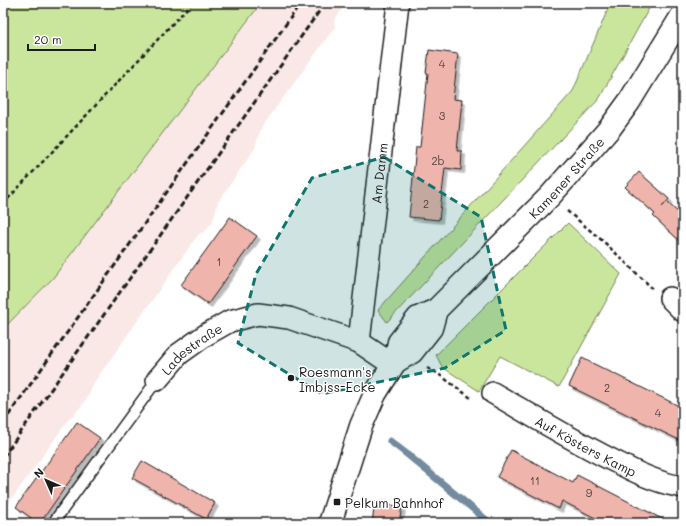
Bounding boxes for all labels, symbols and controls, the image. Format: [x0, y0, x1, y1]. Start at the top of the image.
scale bar [28, 26, 95, 52]
text: 20 m [34, 31, 62, 47]
house number: 4 [439, 56, 446, 71]
house number: 3 [439, 108, 446, 123]
street label: Kamener Straße [524, 133, 607, 222]
street label: Am Damm [366, 142, 390, 205]
house number: 2b [431, 153, 445, 168]
house number: 2 [423, 196, 429, 211]
house number: 1 [217, 254, 221, 269]
street label: Ladestraße [157, 319, 225, 378]
place label: Roesmann's Imbiss-Ecke [299, 363, 375, 395]
marker: Roesmann's Imbiss-Ecke [286, 373, 296, 383]
house number: 2 [604, 380, 610, 395]
house number: 4 [655, 405, 662, 420]
street label: Auf Kösters Kamp [533, 411, 640, 480]
north arrow [26, 460, 66, 500]
text: N [30, 464, 47, 481]
house number: 11 [530, 473, 540, 488]
house number: 9 [586, 485, 593, 500]
place label: Pelkum Bahnhof [345, 494, 445, 511]
marker: Pelkum Bahnhof [332, 497, 342, 507]

